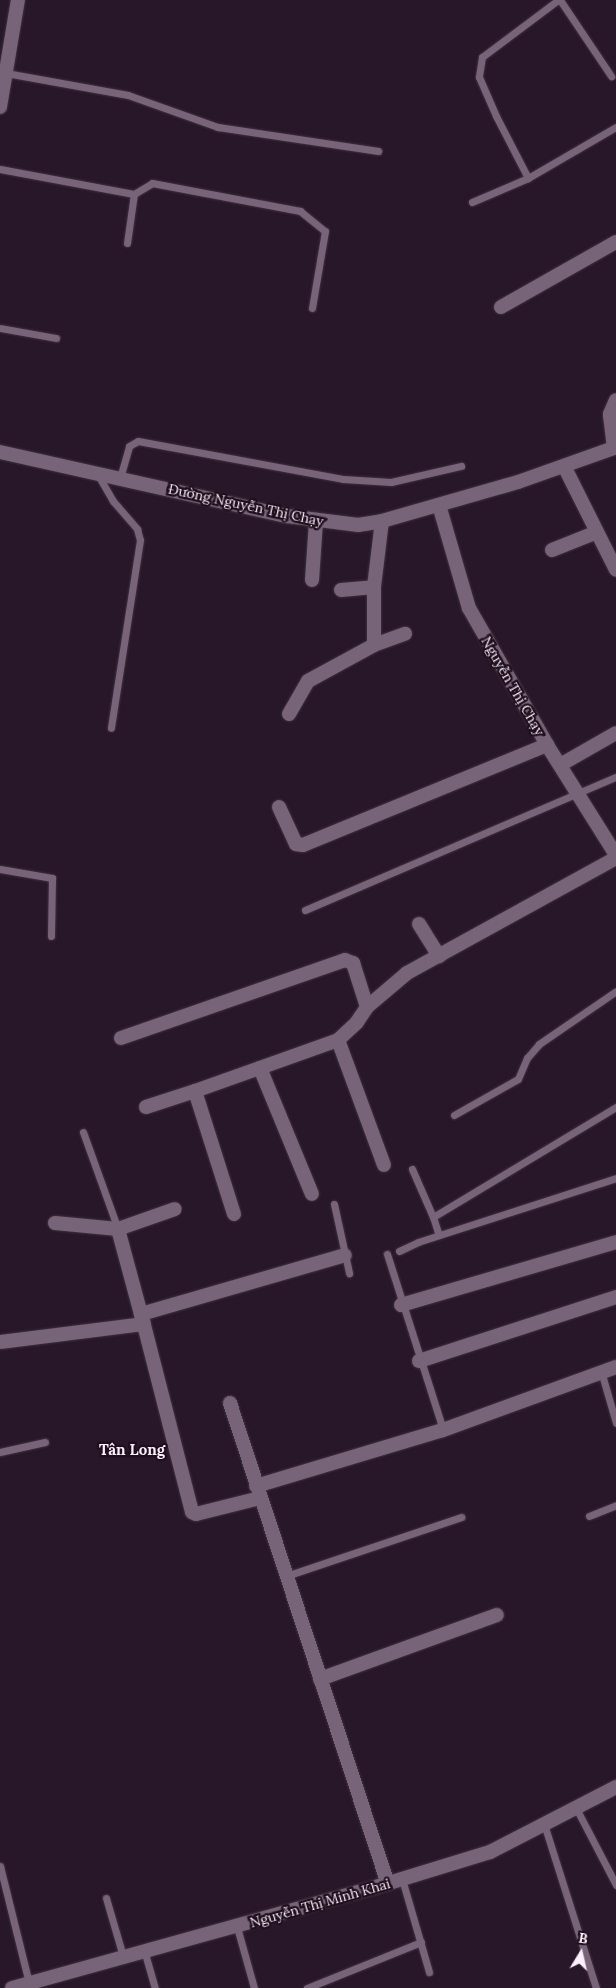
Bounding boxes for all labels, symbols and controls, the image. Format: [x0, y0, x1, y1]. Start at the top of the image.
street label: Đường Nguyễn Thị Chạy [167, 480, 325, 530]
street label: Nguyễn Thị Chạy [478, 634, 548, 738]
district label: Tân Long [99, 1441, 165, 1459]
street label: Nguyễn Thị Minh Khai [248, 1875, 392, 1931]
north arrow [556, 1928, 606, 1978]
text: B [577, 1929, 589, 1948]

